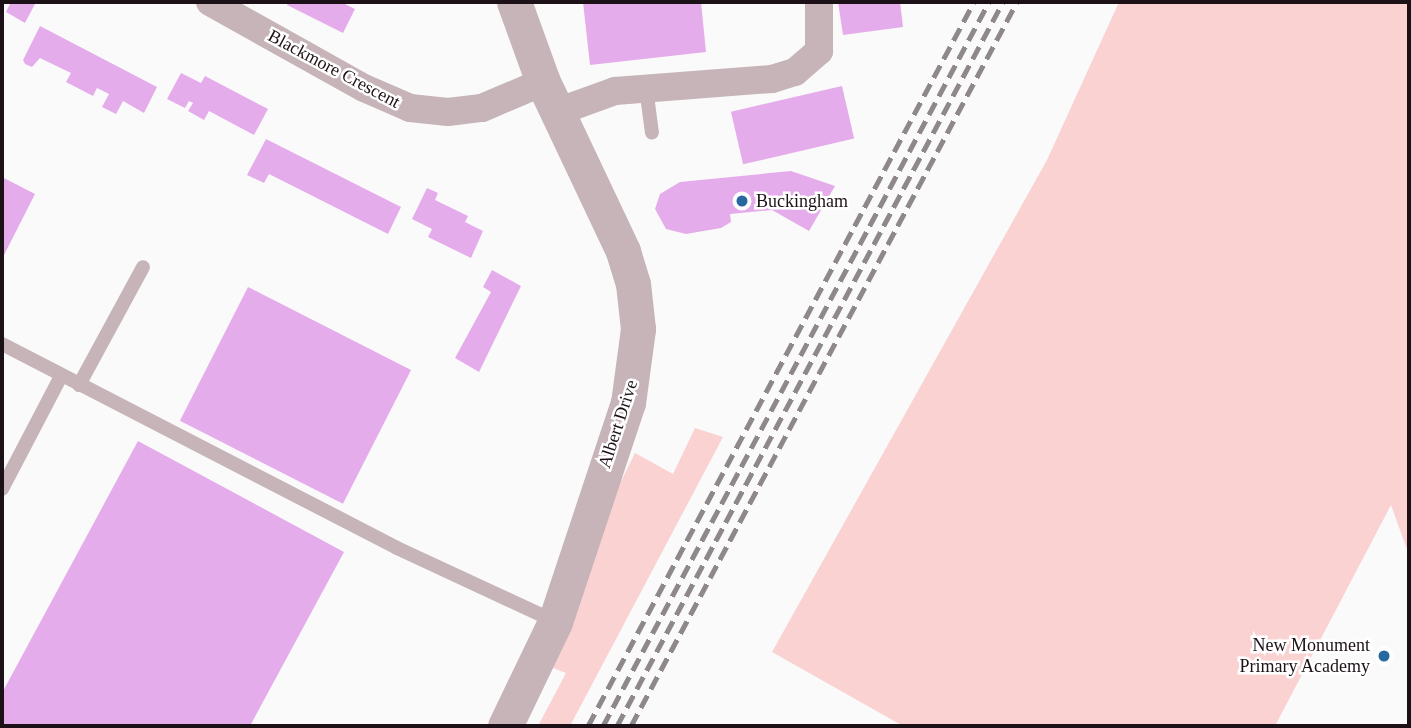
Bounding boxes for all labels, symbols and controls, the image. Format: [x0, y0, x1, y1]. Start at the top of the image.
street label: Blackmore Crescent [264, 25, 404, 113]
place label: Buckingham [756, 190, 848, 212]
marker: Buckingham [734, 193, 750, 209]
street label: Albert Drive [594, 377, 642, 471]
place label: New Monument Primary Academy [1239, 635, 1370, 678]
marker: New Monument Primary Academy [1376, 648, 1392, 664]

